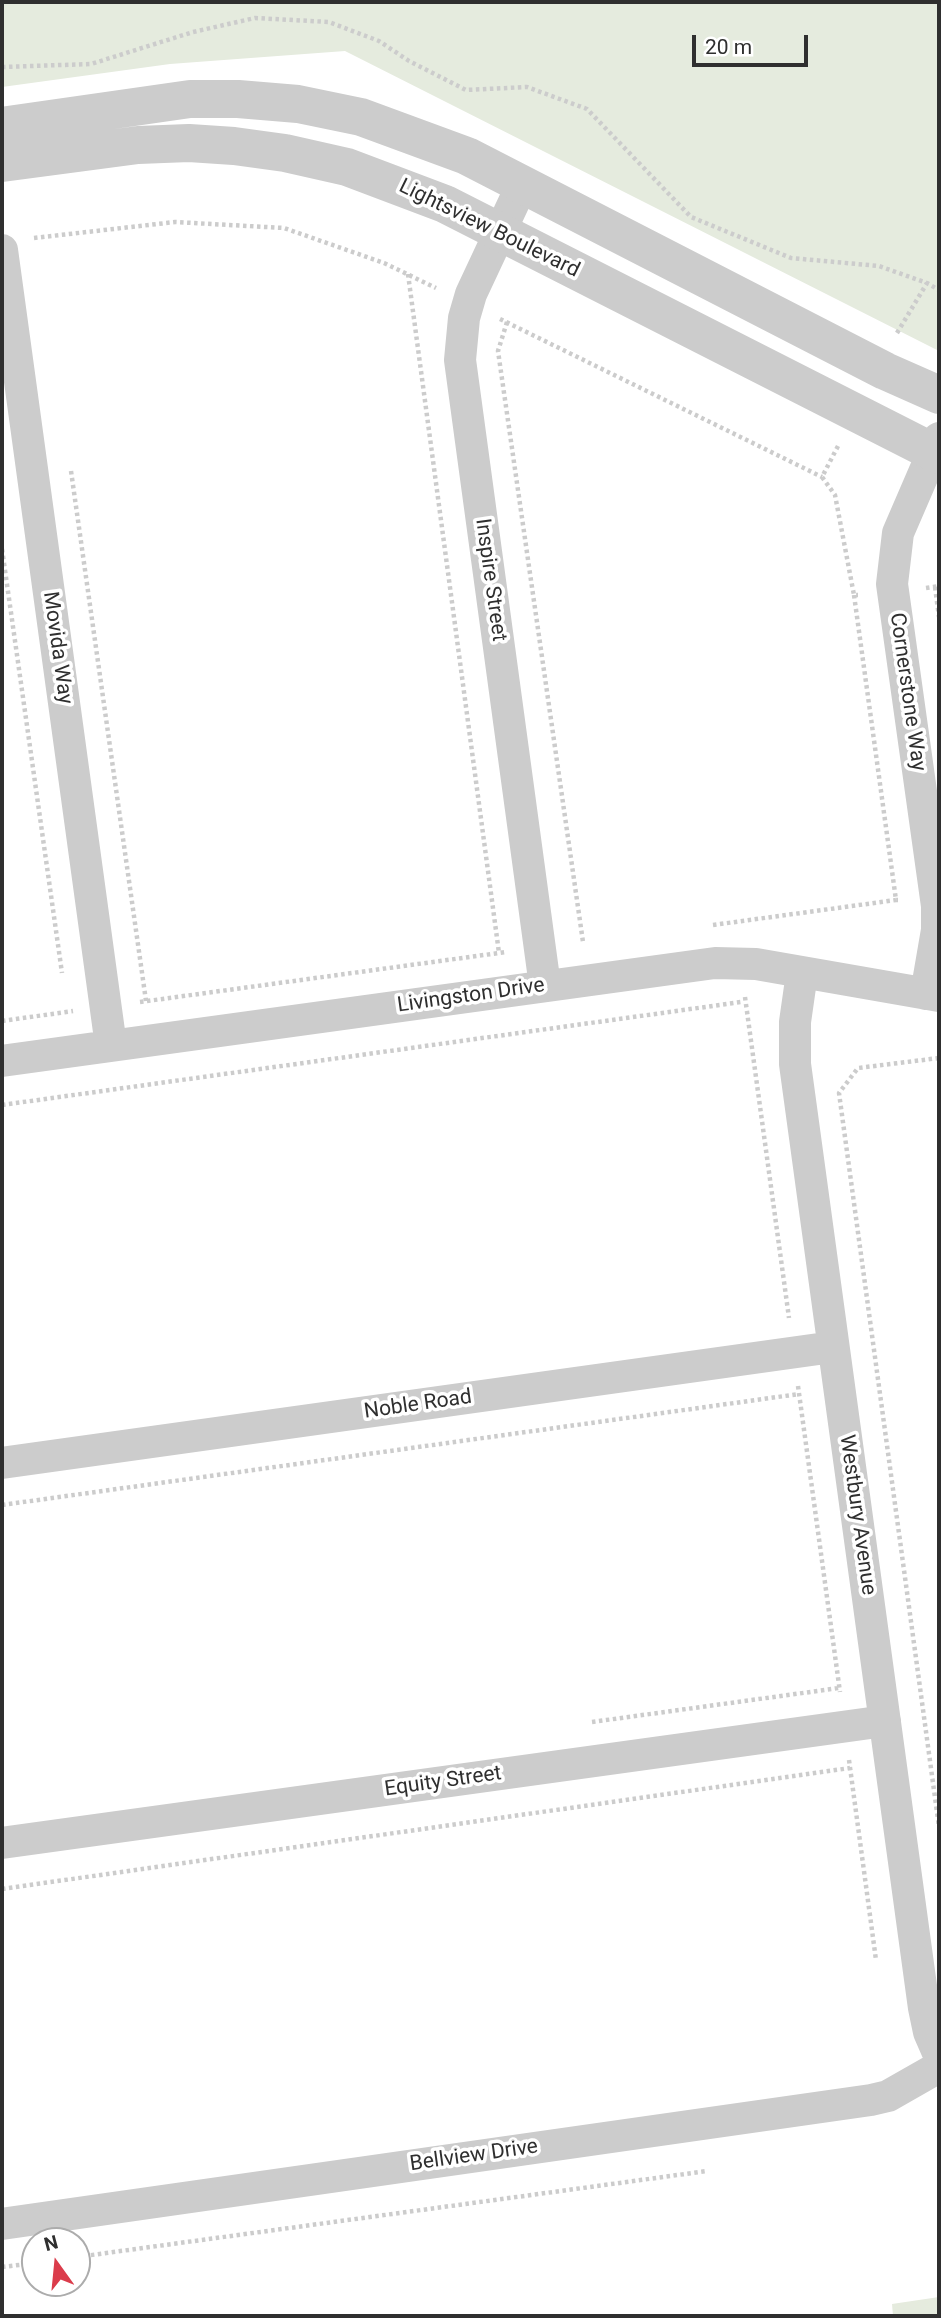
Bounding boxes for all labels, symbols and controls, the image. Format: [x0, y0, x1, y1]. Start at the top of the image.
scale bar [696, 21, 811, 65]
text: 20 m [705, 35, 752, 59]
street label: Lightsview Boulevard [395, 174, 583, 284]
street label: Inspire Street [469, 517, 511, 643]
street label: Movida Way [37, 590, 77, 706]
street label: Cornerstone Way [883, 611, 931, 773]
street label: Livingston Drive [396, 973, 546, 1019]
street label: Noble Road [363, 1385, 473, 1425]
street label: Westbury Avenue [833, 1433, 881, 1597]
street label: Equity Street [383, 1761, 503, 1803]
street label: Bellview Drive [408, 2135, 540, 2177]
north arrow [21, 2227, 91, 2297]
text: N [42, 2230, 60, 2256]

